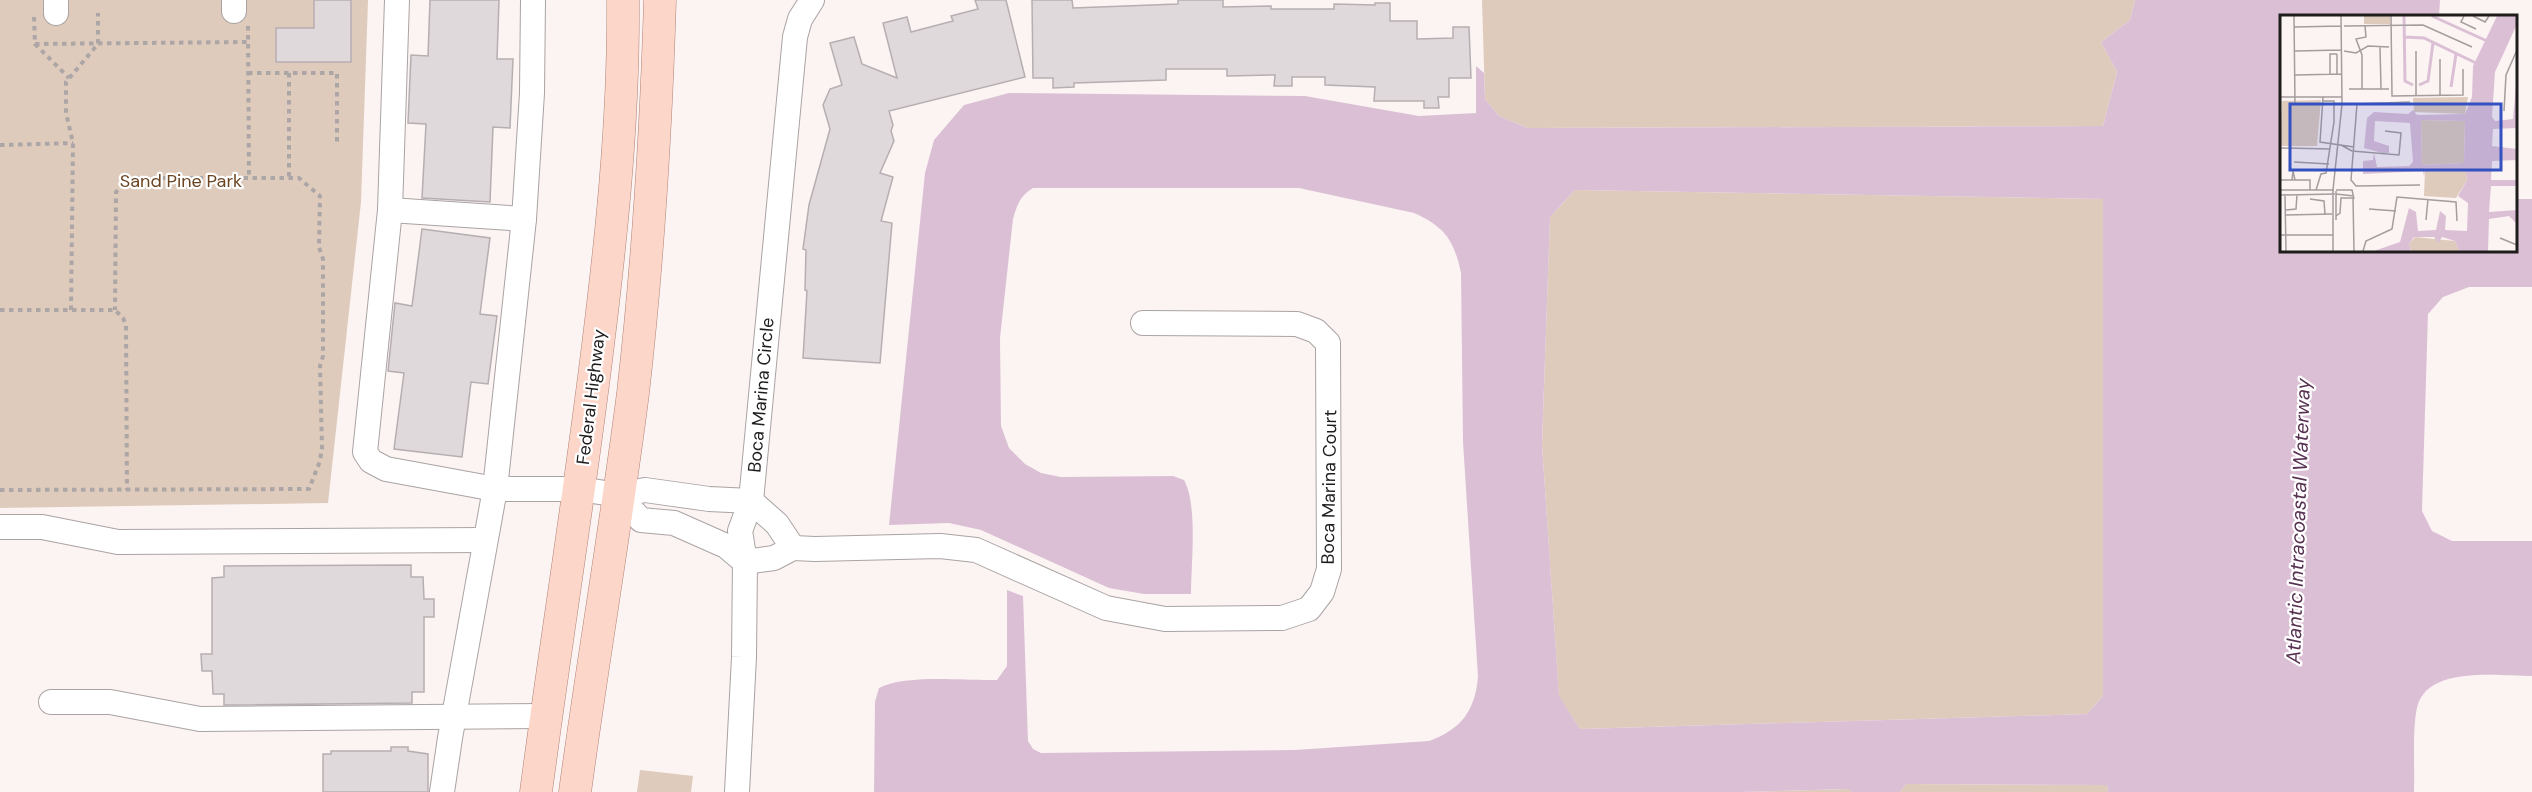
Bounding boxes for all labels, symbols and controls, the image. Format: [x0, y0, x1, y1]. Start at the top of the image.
inset map [2280, 15, 2517, 252]
park label: Sand Pine Park [120, 169, 242, 193]
street label: Boca Marina Circle [742, 317, 780, 473]
street label: Federal Highway [571, 328, 611, 466]
water label: Atlantic Intracoastal Waterway [2280, 377, 2316, 665]
street label: Boca Marina Court [1316, 409, 1342, 565]

